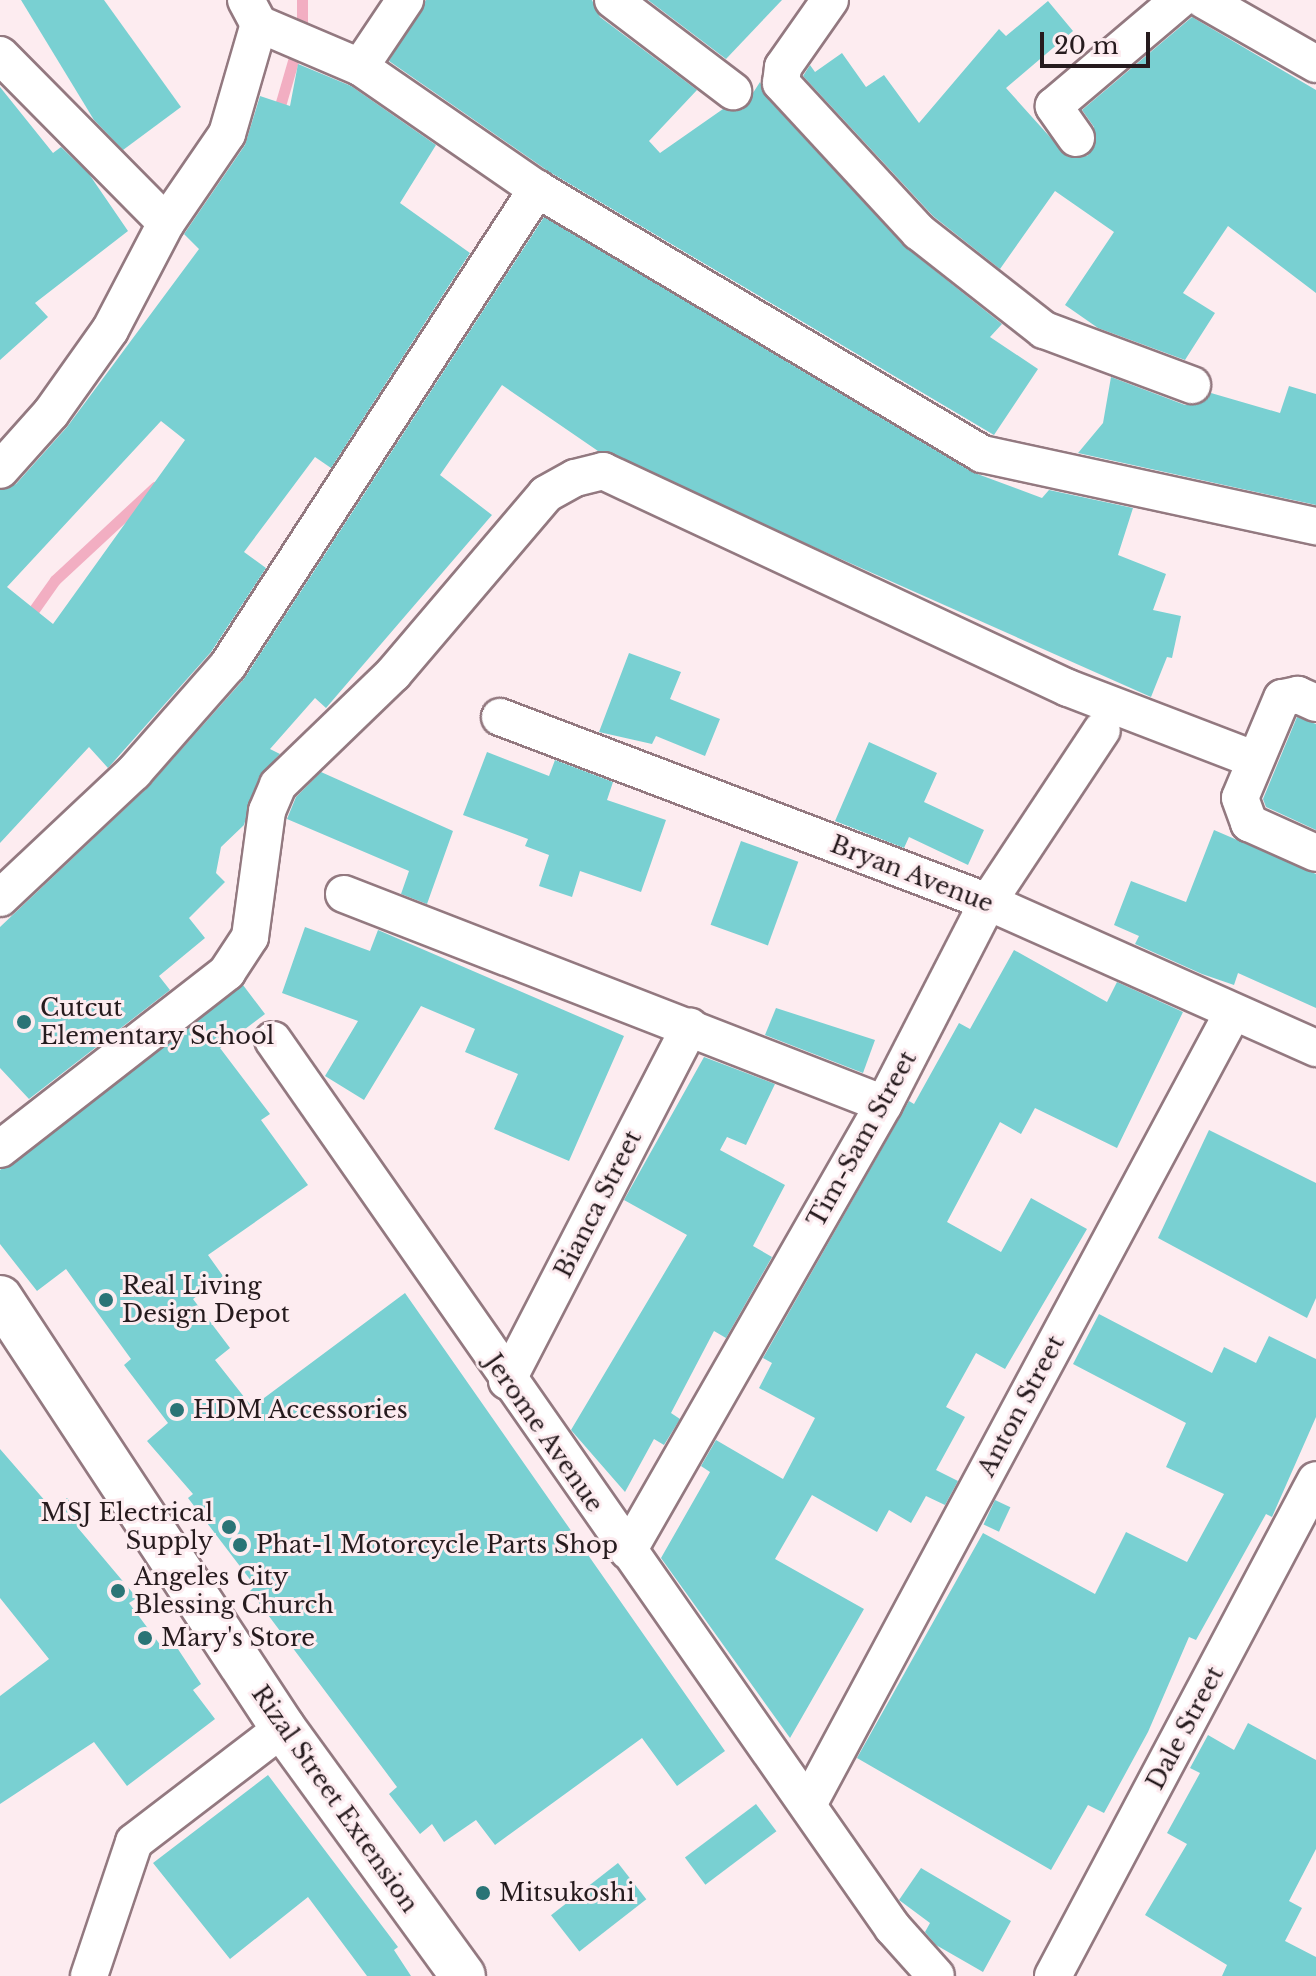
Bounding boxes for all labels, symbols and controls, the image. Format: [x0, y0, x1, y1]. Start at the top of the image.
scale bar [1044, 16, 1154, 66]
text: 20 m [1054, 31, 1119, 60]
street label: Bryan Avenue [826, 830, 998, 918]
place label: Cutcut Elementary School [40, 994, 275, 1050]
marker: Cutcut Elementary School [15, 1013, 33, 1031]
street label: Tim-Sam Street [802, 1046, 922, 1232]
street label: Bianca Street [548, 1125, 648, 1283]
place label: Real Living Design Depot [122, 1272, 290, 1328]
marker: Real Living Design Depot [97, 1291, 115, 1309]
street label: Anton Street [972, 1331, 1070, 1481]
street label: Jerome Avenue [478, 1348, 610, 1518]
place label: HDM Accessories [193, 1396, 409, 1424]
marker: HDM Accessories [168, 1401, 186, 1419]
place label: MSJ Electrical Supply [41, 1499, 213, 1555]
marker: MSJ Electrical Supply [220, 1518, 238, 1536]
place label: Phat-1 Motorcycle Parts Shop [256, 1531, 618, 1559]
marker: Phat-1 Motorcycle Parts Shop [231, 1536, 249, 1554]
place label: Angeles City Blessing Church [134, 1563, 334, 1619]
marker: Angeles City Blessing Church [109, 1582, 127, 1600]
place label: Mary's Store [161, 1624, 315, 1652]
marker: Mary's Store [136, 1629, 154, 1647]
street label: Dale Street [1141, 1662, 1229, 1794]
street label: Rizal Street Extension [246, 1680, 424, 1918]
place label: Mitsukoshi [499, 1879, 635, 1907]
marker: Mitsukoshi [474, 1884, 492, 1902]

